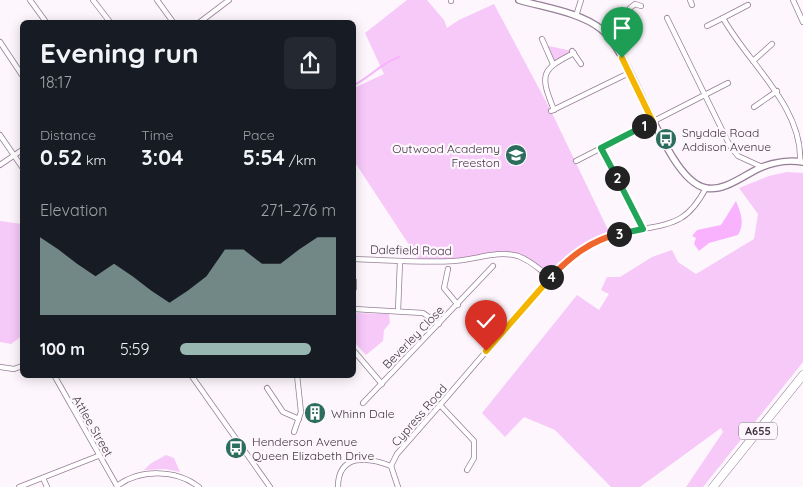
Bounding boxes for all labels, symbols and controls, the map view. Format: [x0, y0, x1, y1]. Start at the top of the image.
pin [601, 7, 643, 58]
icon: arrive [608, 14, 636, 42]
text: Evening run [40, 35, 199, 70]
button: share [284, 37, 336, 89]
text: 18:17 [40, 72, 72, 92]
pin: 1 [632, 114, 656, 138]
text: 1 [642, 117, 647, 135]
place label: Snydale Road Addison Avenue [682, 125, 771, 154]
text: Distance [40, 126, 96, 144]
text: Time [141, 126, 173, 144]
text: Pace [243, 126, 275, 144]
bus stop icon: Snydale Road Addison Avenue [654, 127, 678, 151]
place label: Outwood Academy Freeston [392, 141, 500, 170]
school or university icon: Outwood Academy Freeston [504, 143, 528, 167]
text: 0.52 [40, 144, 82, 170]
text: 3:04 [141, 144, 184, 170]
text: 5:54 [243, 144, 285, 170]
text: km [82, 151, 106, 169]
text: /km [285, 151, 316, 169]
pin: 2 [604, 166, 630, 190]
text: 2 [614, 169, 621, 187]
text: Elevation [40, 200, 107, 220]
text: 271–276 m [261, 200, 336, 220]
pin: 3 [606, 222, 632, 246]
text: 3 [616, 225, 623, 243]
street label: Dalefield Road [370, 242, 452, 258]
pin: 4 [538, 264, 564, 290]
text: 4 [547, 268, 556, 286]
pin [465, 300, 507, 351]
street label: Beverley Close [379, 302, 447, 372]
icon: check [472, 307, 500, 335]
text: 100 m [40, 339, 85, 359]
text: 5:59 [120, 339, 149, 359]
street label: Cypress Road [388, 381, 450, 449]
street label: Attlee Street [69, 393, 117, 459]
building icon: Whinn Dale [303, 401, 327, 425]
place label: Whinn Dale [331, 406, 395, 421]
road number: A655 [739, 422, 777, 440]
place label: Henderson Avenue Queen Elizabeth Drive [252, 434, 374, 463]
bus stop icon: Henderson Avenue Queen Elizabeth Drive [224, 436, 248, 460]

